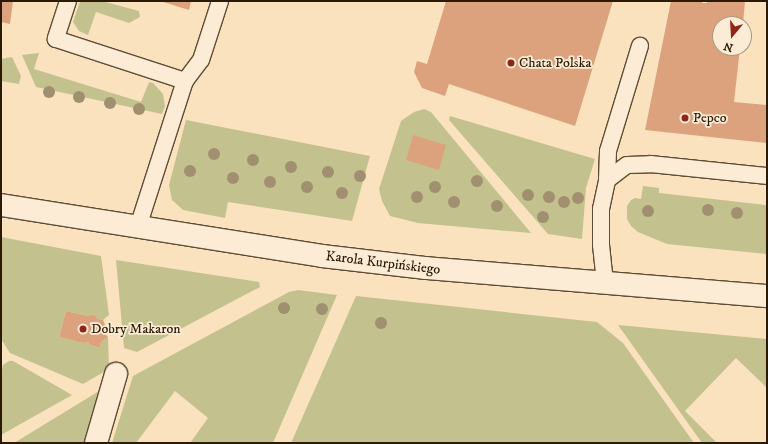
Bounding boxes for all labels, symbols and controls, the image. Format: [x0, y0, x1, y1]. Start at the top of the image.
north arrow [712, 16, 752, 56]
text: N [722, 38, 735, 55]
place label: Chata Polska [519, 55, 591, 71]
marker: Chata Polska [506, 58, 516, 68]
place label: Pepco [693, 110, 727, 126]
marker: Pepco [680, 113, 690, 123]
street label: Karola Kurpińskiego [325, 248, 441, 278]
place label: Dobry Makaron [91, 321, 181, 337]
marker: Dobry Makaron [78, 324, 88, 334]

